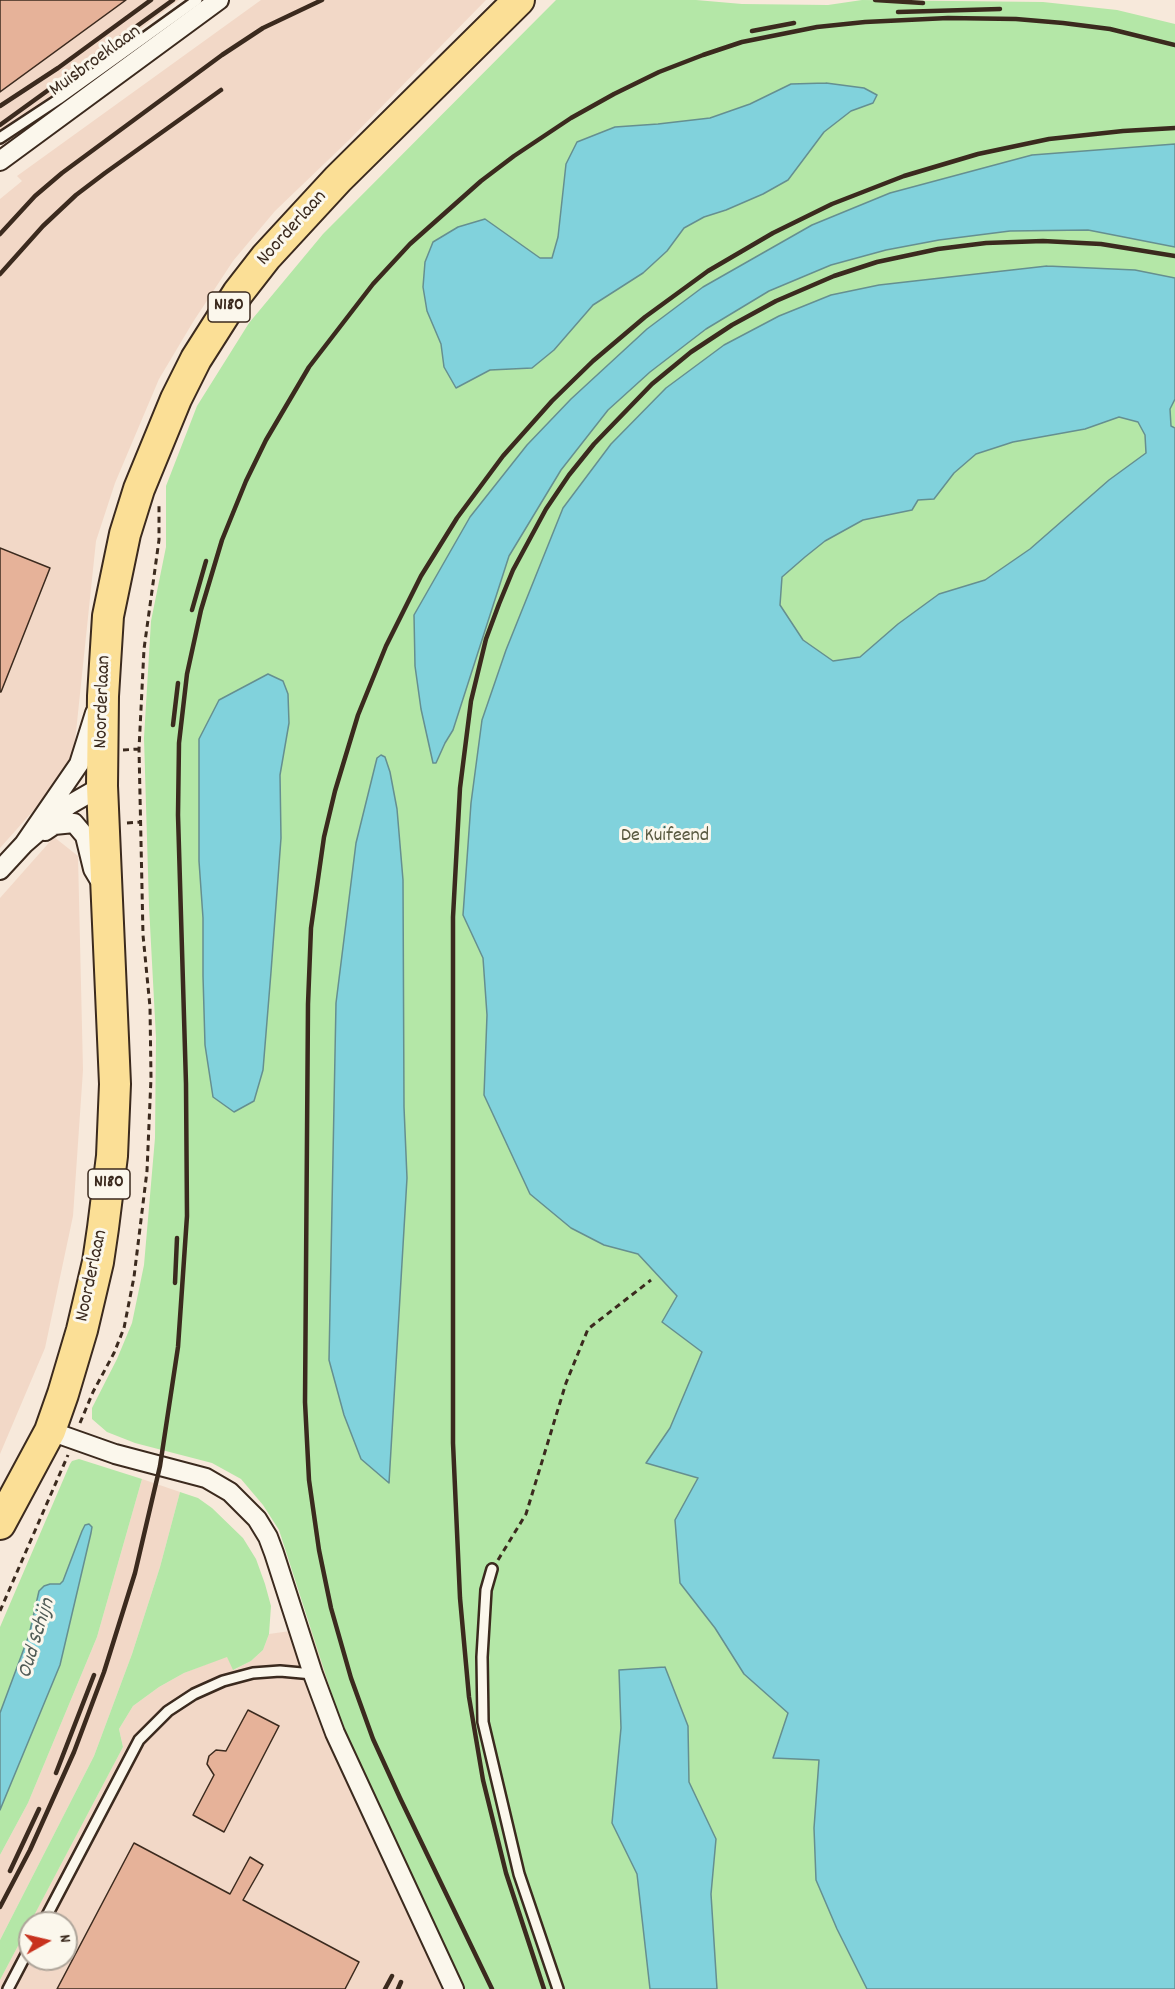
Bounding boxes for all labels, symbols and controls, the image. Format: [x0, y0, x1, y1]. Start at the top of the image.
street label: Muisbroeklaan [46, 21, 146, 103]
street label: Noorderlaan [253, 186, 333, 272]
road number: N180 [208, 292, 250, 322]
street label: Noorderlaan [90, 655, 118, 749]
park label: De Kuifeend [621, 825, 709, 849]
road number: N180 [88, 1169, 130, 1199]
street label: Noorderlaan [72, 1228, 114, 1324]
water label: Oud Schijn [14, 1596, 62, 1682]
north arrow [18, 1911, 78, 1971]
text: N [52, 1933, 76, 1944]

